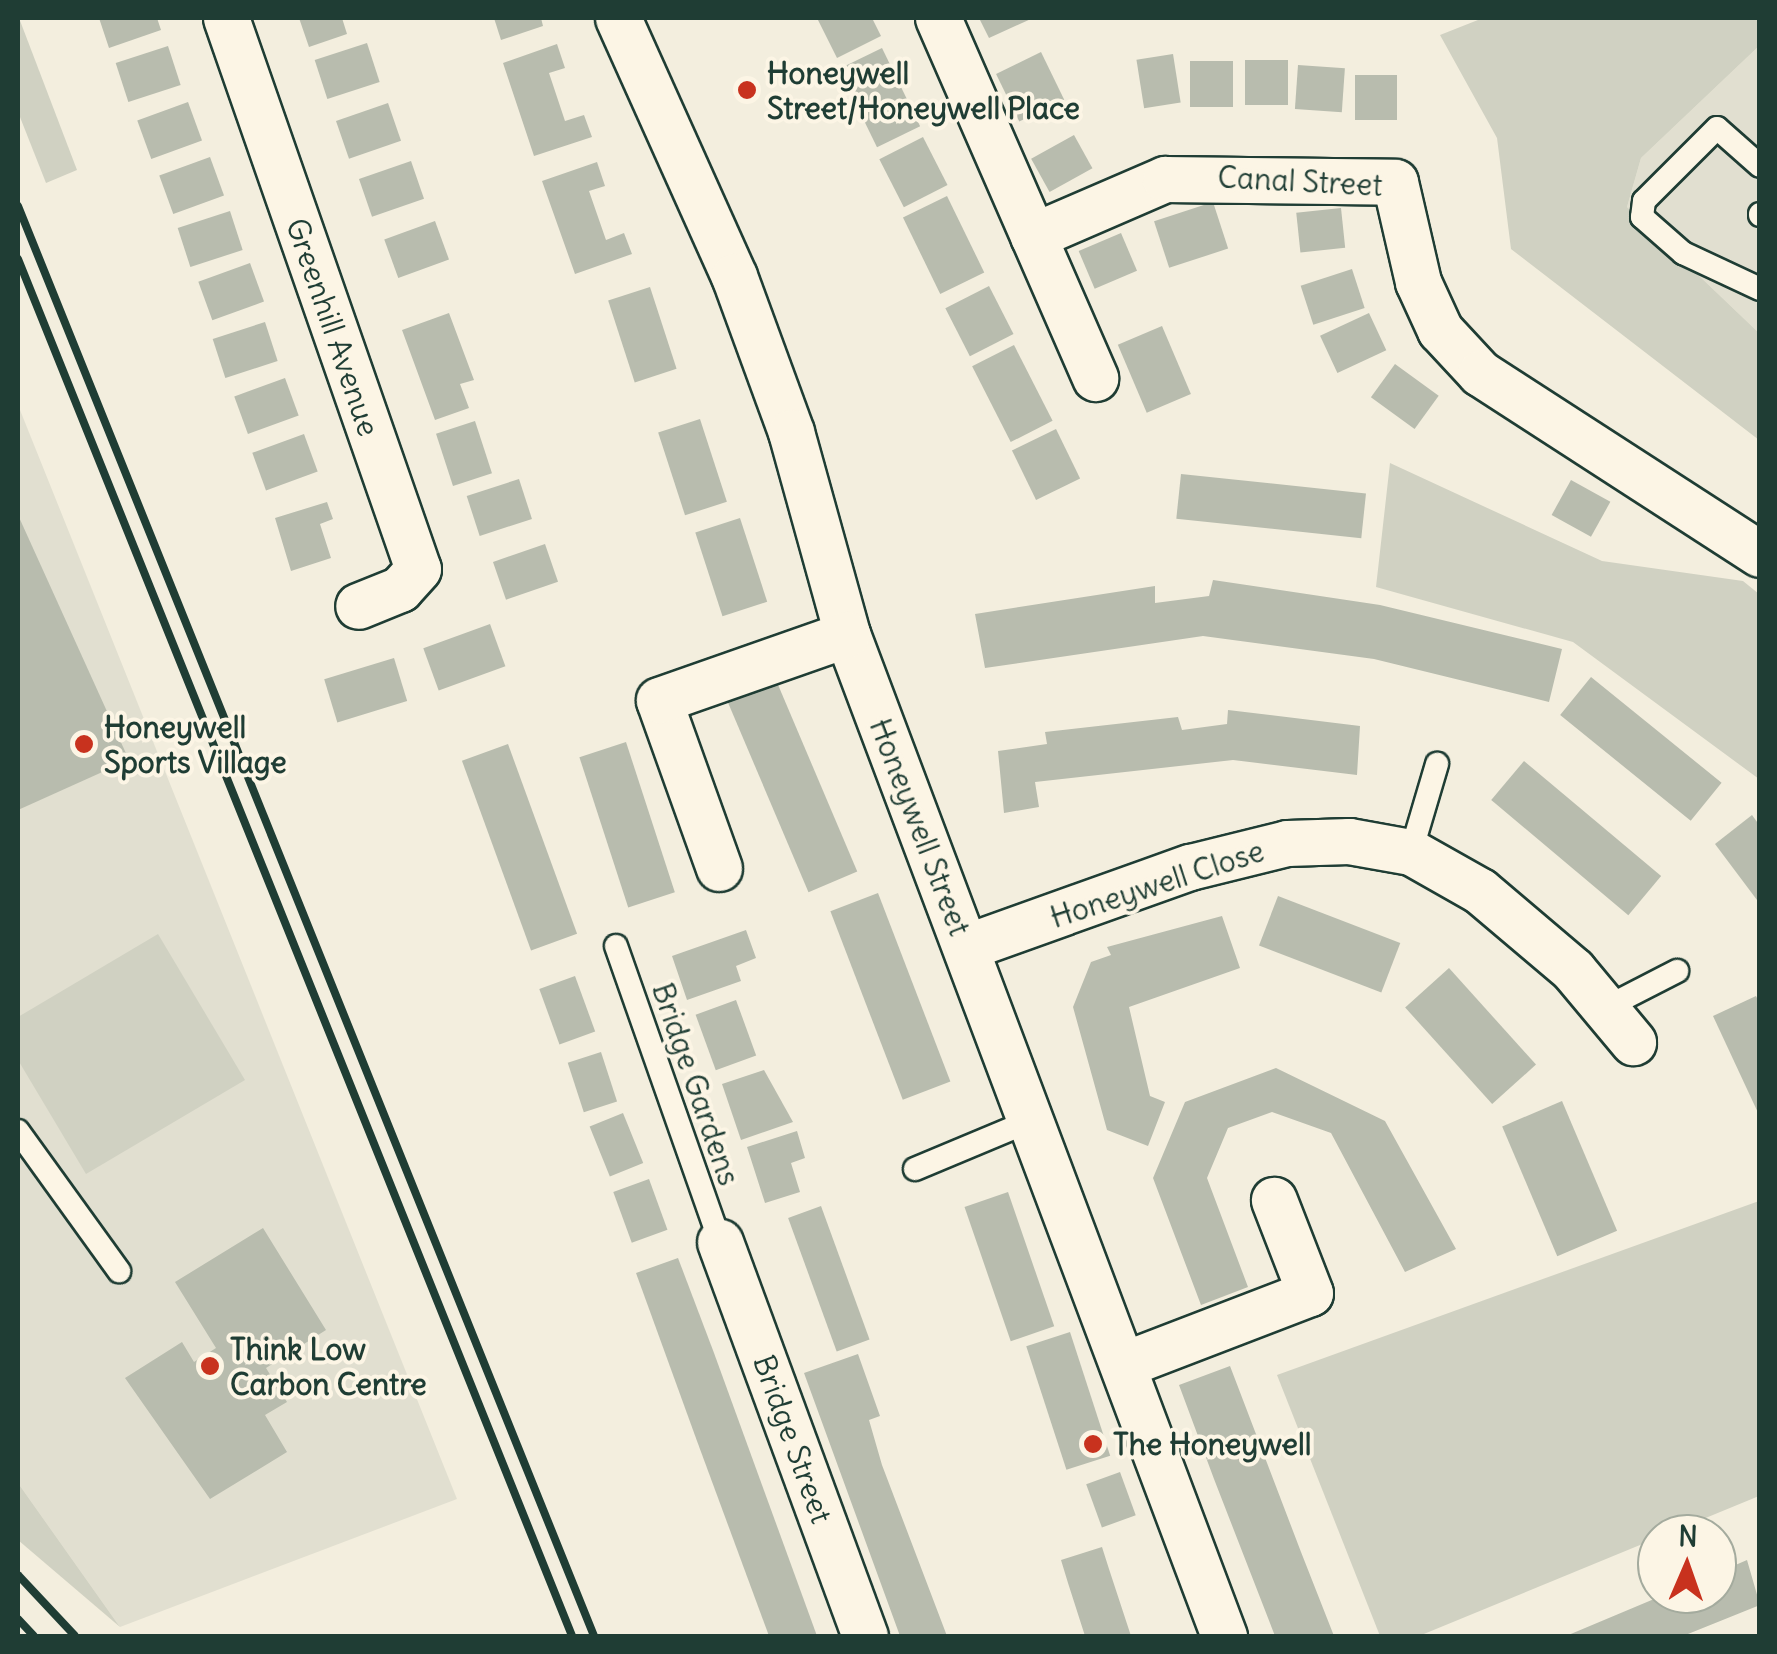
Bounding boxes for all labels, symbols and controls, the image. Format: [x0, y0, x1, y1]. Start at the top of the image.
place label: Honeywell Street/Honeywell Place [767, 55, 1080, 126]
marker: Honeywell Street/Honeywell Place [736, 79, 758, 101]
street label: Canal Street [1217, 159, 1383, 203]
street label: Greenhill Avenue [279, 213, 387, 441]
place label: Honeywell Sports Village [104, 709, 287, 780]
street label: Honeywell Street [862, 713, 978, 941]
marker: Honeywell Sports Village [73, 733, 95, 755]
street label: Honeywell Close [1046, 833, 1268, 935]
street label: Bridge Gardens [645, 978, 747, 1190]
place label: Think Low Carbon Centre [230, 1331, 427, 1402]
street label: Bridge Street [746, 1350, 840, 1528]
marker: Think Low Carbon Centre [199, 1355, 221, 1377]
place label: The Honeywell [1113, 1426, 1311, 1462]
marker: The Honeywell [1082, 1433, 1104, 1455]
north arrow [1637, 1514, 1737, 1614]
text: N [1678, 1518, 1698, 1554]

